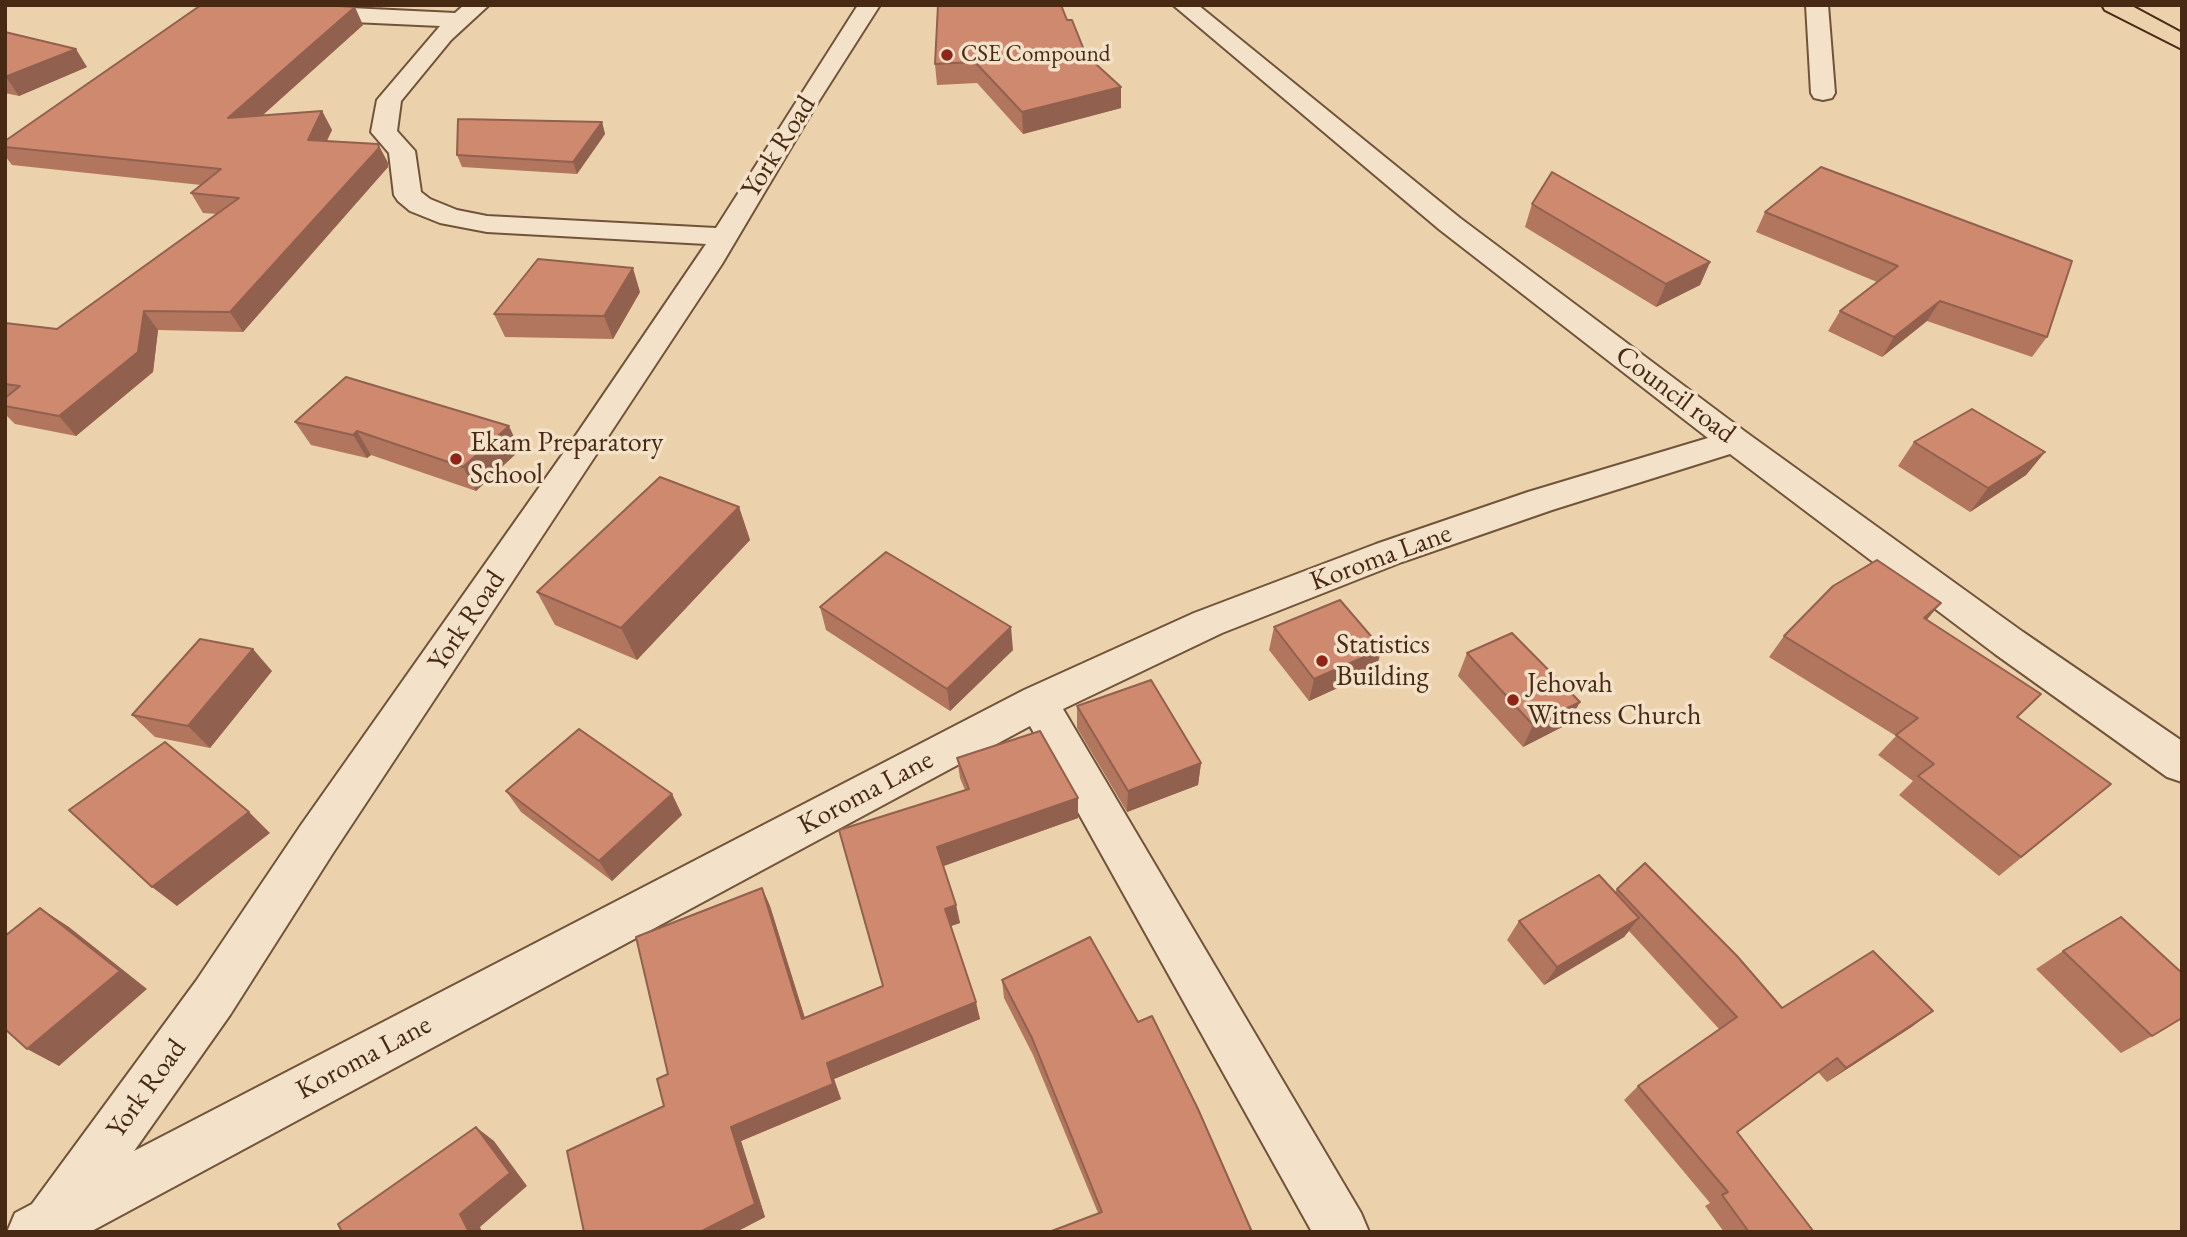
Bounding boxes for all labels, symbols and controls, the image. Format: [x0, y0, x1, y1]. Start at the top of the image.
place label: CSE Compound [961, 41, 1110, 69]
marker: CSE Compound [939, 47, 955, 63]
street label: York Road [735, 90, 823, 204]
street label: Council road [1608, 339, 1742, 451]
place label: Ekam Preparatory School [470, 426, 663, 492]
marker: Ekam Preparatory School [448, 451, 464, 467]
street label: Koroma Lane [1306, 517, 1456, 599]
street label: York Road [421, 564, 513, 678]
place label: Statistics Building [1336, 628, 1430, 694]
marker: Statistics Building [1314, 653, 1330, 669]
place label: Jehovah Witness Church [1527, 667, 1701, 733]
marker: Jehovah Witness Church [1505, 692, 1521, 708]
street label: Koroma Lane [793, 743, 939, 843]
street label: Koroma Lane [291, 1008, 437, 1108]
street label: York Road [100, 1033, 194, 1145]

